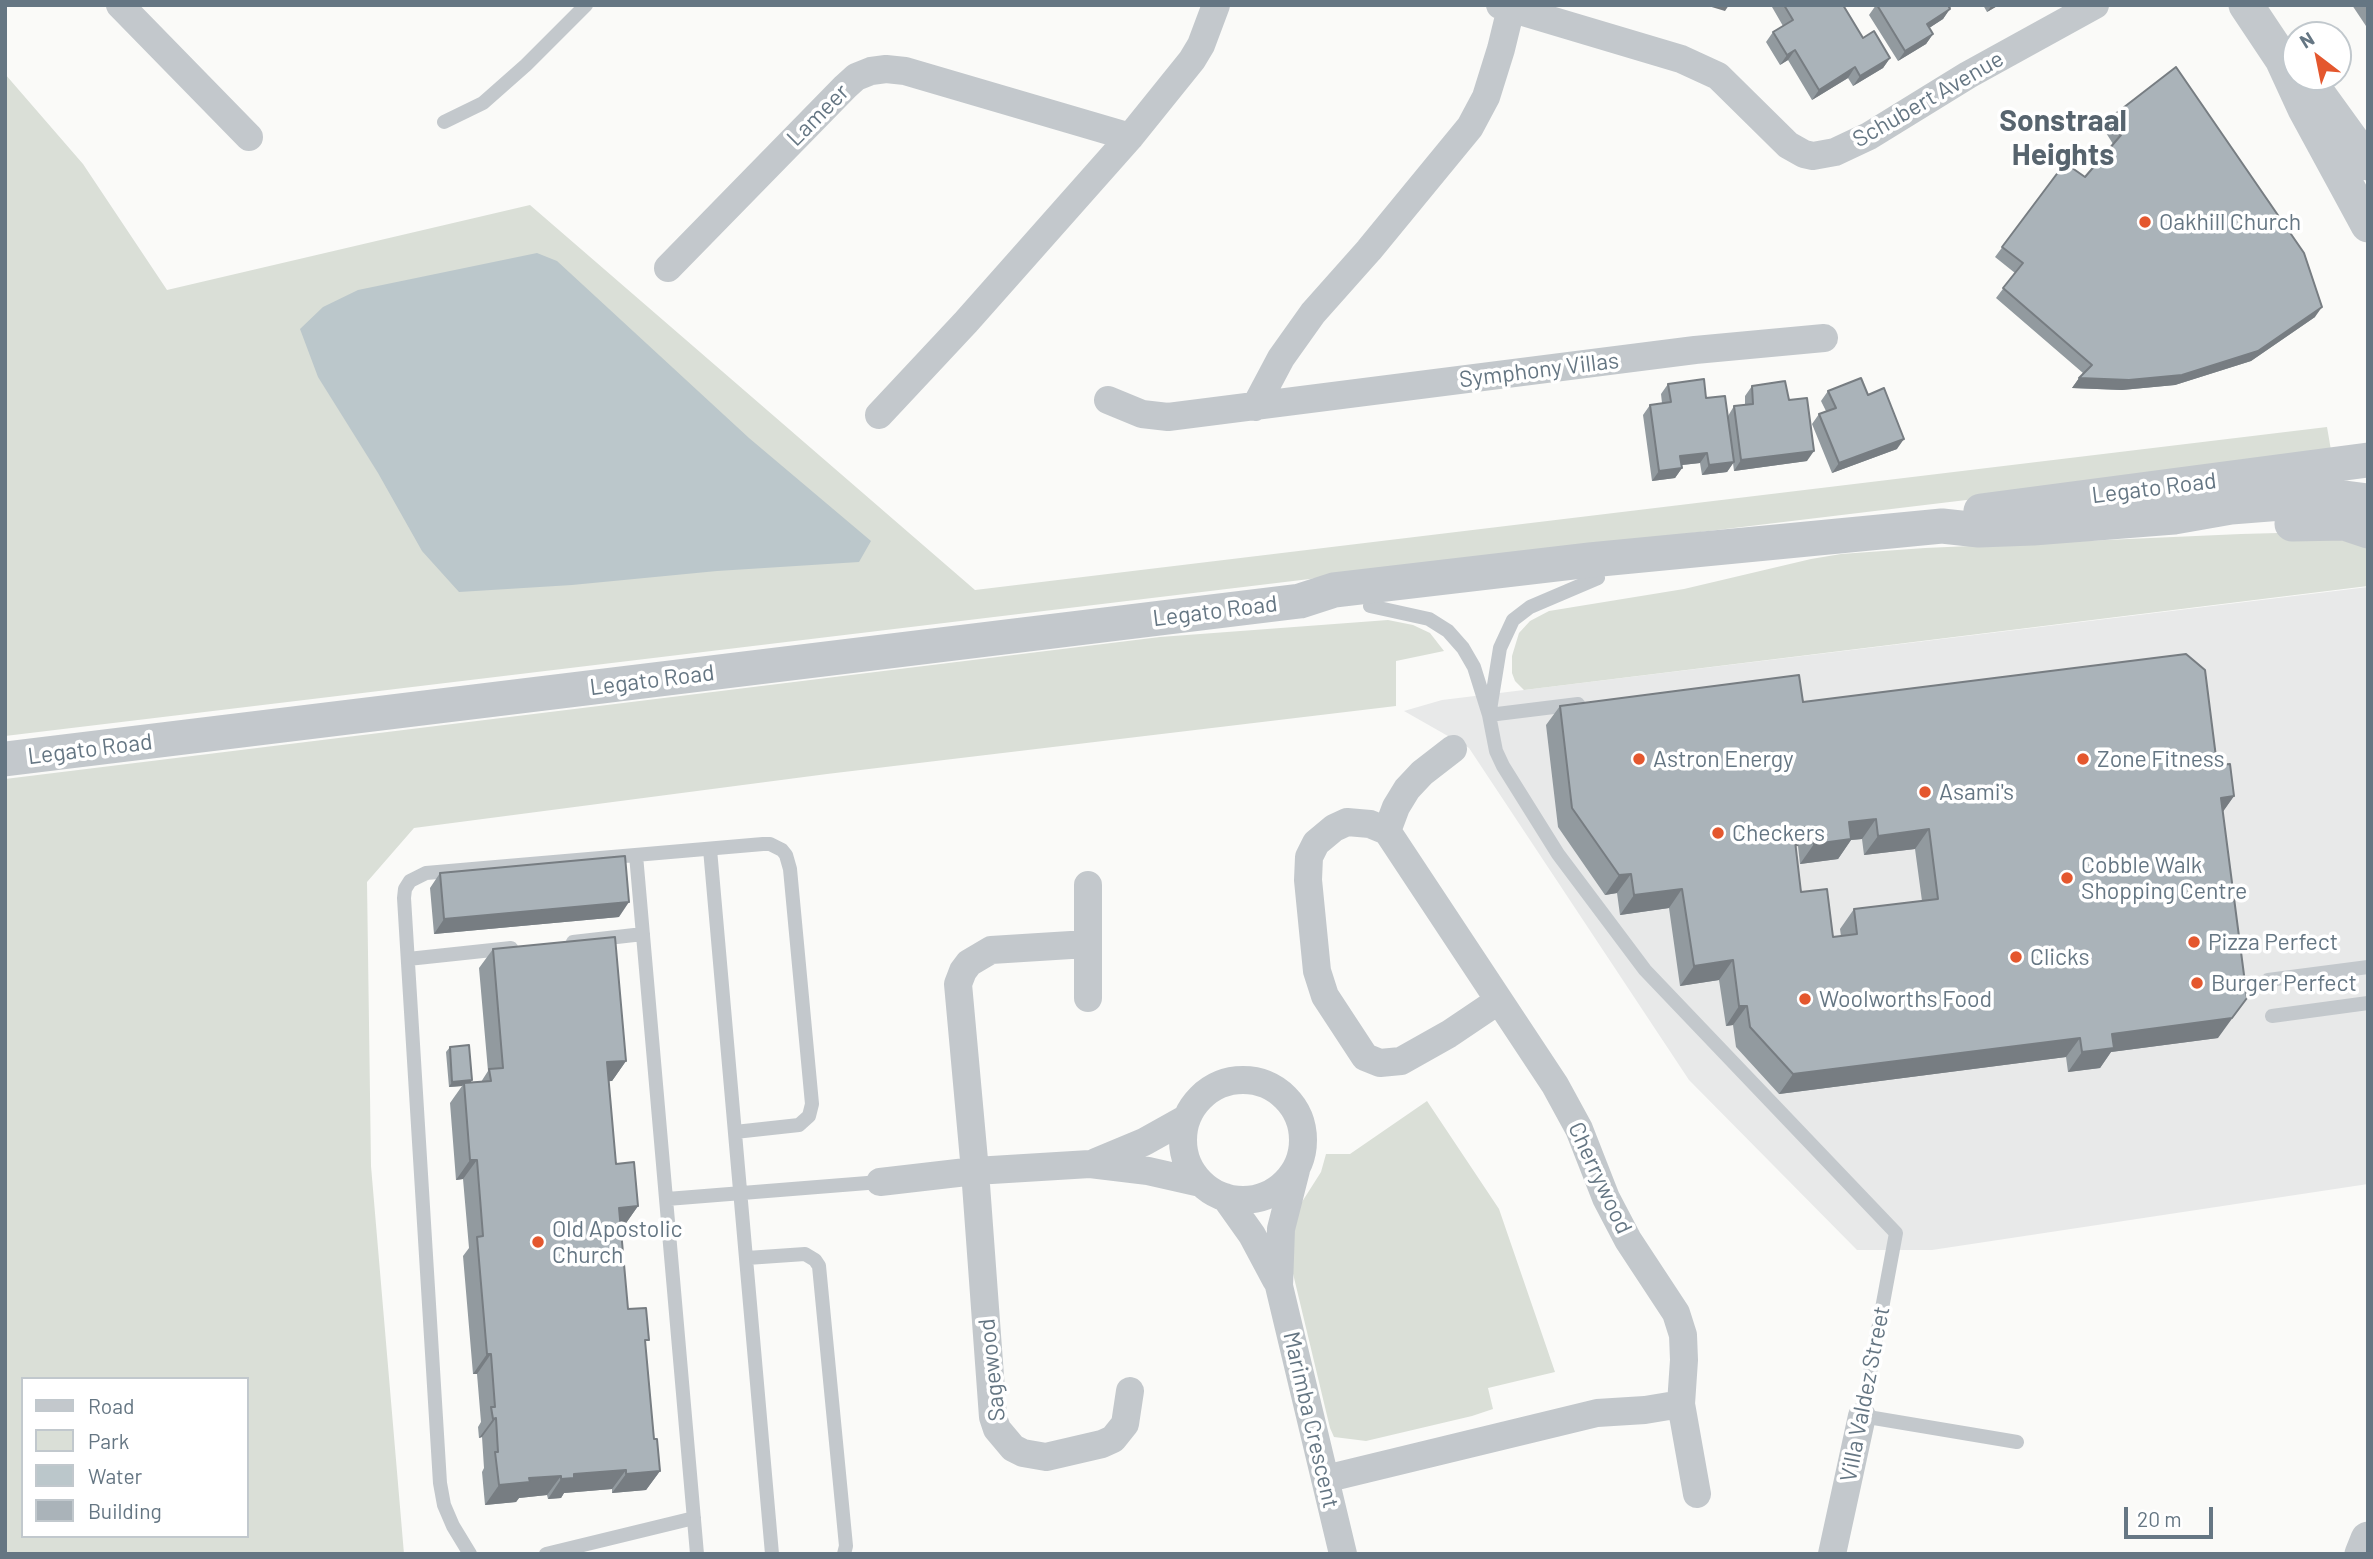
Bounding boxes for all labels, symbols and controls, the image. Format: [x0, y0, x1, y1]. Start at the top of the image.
north arrow [2282, 21, 2352, 91]
text: N [2295, 26, 2318, 53]
street label: Schubert Avenue [1848, 45, 2008, 153]
street label: Lameer [781, 78, 855, 152]
district label: Sonstraal Heights [1999, 103, 2127, 174]
place label: Oakhill Church [2159, 208, 2301, 236]
marker: Oakhill Church [2137, 214, 2153, 230]
street label: Symphony Villas [1458, 347, 1620, 393]
street label: Legato Road [2090, 467, 2218, 509]
street label: Legato Road [1151, 590, 1279, 632]
street label: Legato Road [588, 659, 716, 701]
street label: Legato Road [26, 728, 154, 770]
place label: Astron Energy [1653, 745, 1794, 773]
place label: Zone Fitness [2097, 745, 2225, 773]
marker: Astron Energy [1631, 751, 1647, 767]
marker: Zone Fitness [2075, 751, 2091, 767]
place label: Asami's [1939, 778, 2014, 806]
marker: Asami's [1917, 784, 1933, 800]
place label: Checkers [1732, 819, 1825, 847]
marker: Checkers [1710, 825, 1726, 841]
place label: Cobble Walk Shopping Centre [2081, 851, 2247, 905]
marker: Cobble Walk Shopping Centre [2059, 870, 2075, 886]
place label: Pizza Perfect [2208, 928, 2338, 956]
marker: Pizza Perfect [2186, 934, 2202, 950]
place label: Clicks [2030, 943, 2090, 971]
marker: Clicks [2008, 949, 2024, 965]
place label: Burger Perfect [2211, 969, 2357, 997]
marker: Burger Perfect [2189, 975, 2205, 991]
place label: Woolworths Food [1819, 985, 1992, 1013]
marker: Woolworths Food [1797, 991, 1813, 1007]
street label: Cherrywood [1562, 1118, 1638, 1238]
place label: Old Apostolic Church [552, 1215, 683, 1269]
marker: Old Apostolic Church [530, 1234, 546, 1250]
street label: Villa Valdez Street [1834, 1304, 1896, 1484]
street label: Sagewood [973, 1317, 1011, 1423]
street label: Marimba Crescent [1277, 1329, 1345, 1511]
legend [21, 1377, 248, 1538]
text: Road [88, 1393, 134, 1418]
text: Park [88, 1428, 129, 1453]
text: Water [88, 1463, 142, 1488]
scale bar [2128, 1492, 2217, 1536]
text: Building [88, 1498, 162, 1523]
text: 20 m [2137, 1506, 2182, 1531]

